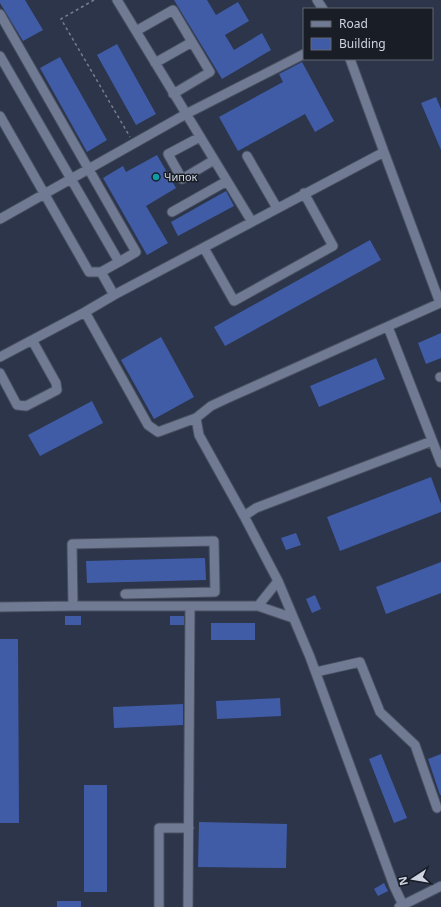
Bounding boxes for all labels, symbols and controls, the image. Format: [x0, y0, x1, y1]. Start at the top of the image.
legend [303, 8, 433, 60]
text: Road [339, 15, 368, 32]
text: Building [339, 35, 386, 52]
place label: Чипок [164, 169, 197, 184]
marker: Чипок [151, 172, 161, 182]
north arrow [393, 859, 433, 899]
text: N [394, 875, 411, 887]

